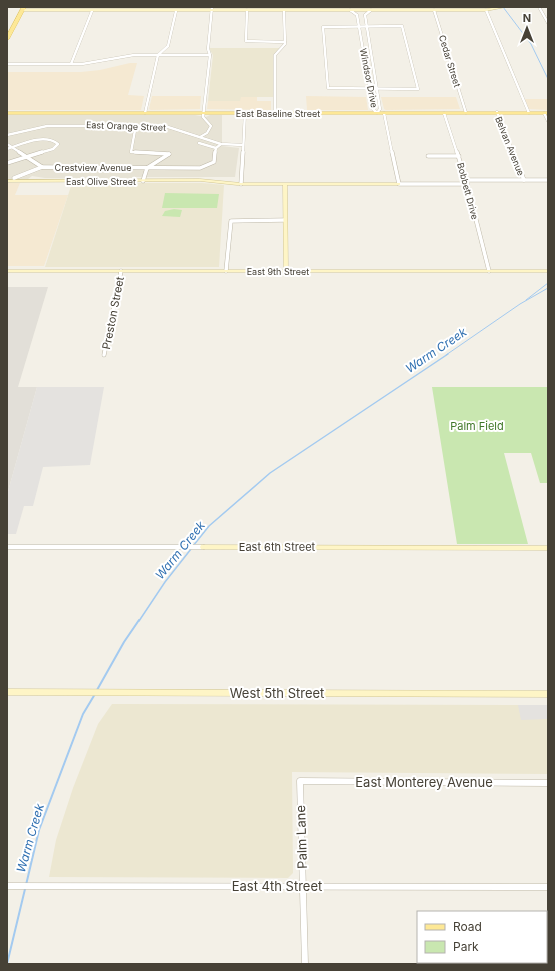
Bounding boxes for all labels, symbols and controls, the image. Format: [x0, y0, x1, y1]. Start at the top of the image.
north arrow [507, 8, 547, 48]
text: N [523, 11, 531, 25]
street label: Cedar Street [437, 34, 463, 88]
street label: Windsor Drive [358, 47, 380, 109]
street label: East Baseline Street [236, 108, 320, 119]
street label: Belvan Avenue [493, 115, 527, 177]
street label: East Orange Street [86, 119, 166, 133]
street label: Crestview Avenue [55, 162, 131, 173]
street label: Bobbett Drive [455, 162, 481, 220]
street label: East Olive Street [66, 176, 136, 187]
street label: East 9th Street [247, 266, 309, 277]
street label: Preston Street [99, 275, 127, 351]
water label: Warm Creek [403, 324, 470, 376]
park label: Palm Field [450, 419, 504, 433]
water label: Warm Creek [152, 518, 208, 582]
street label: East 6th Street [239, 540, 316, 554]
street label: West 5th Street [230, 685, 324, 701]
street label: East Monterey Avenue [355, 774, 493, 790]
water label: Warm Creek [13, 802, 47, 874]
street label: Palm Lane [292, 805, 310, 869]
street label: East 4th Street [232, 878, 322, 894]
legend [417, 911, 547, 963]
text: Road [453, 919, 482, 934]
text: Park [453, 939, 479, 954]

